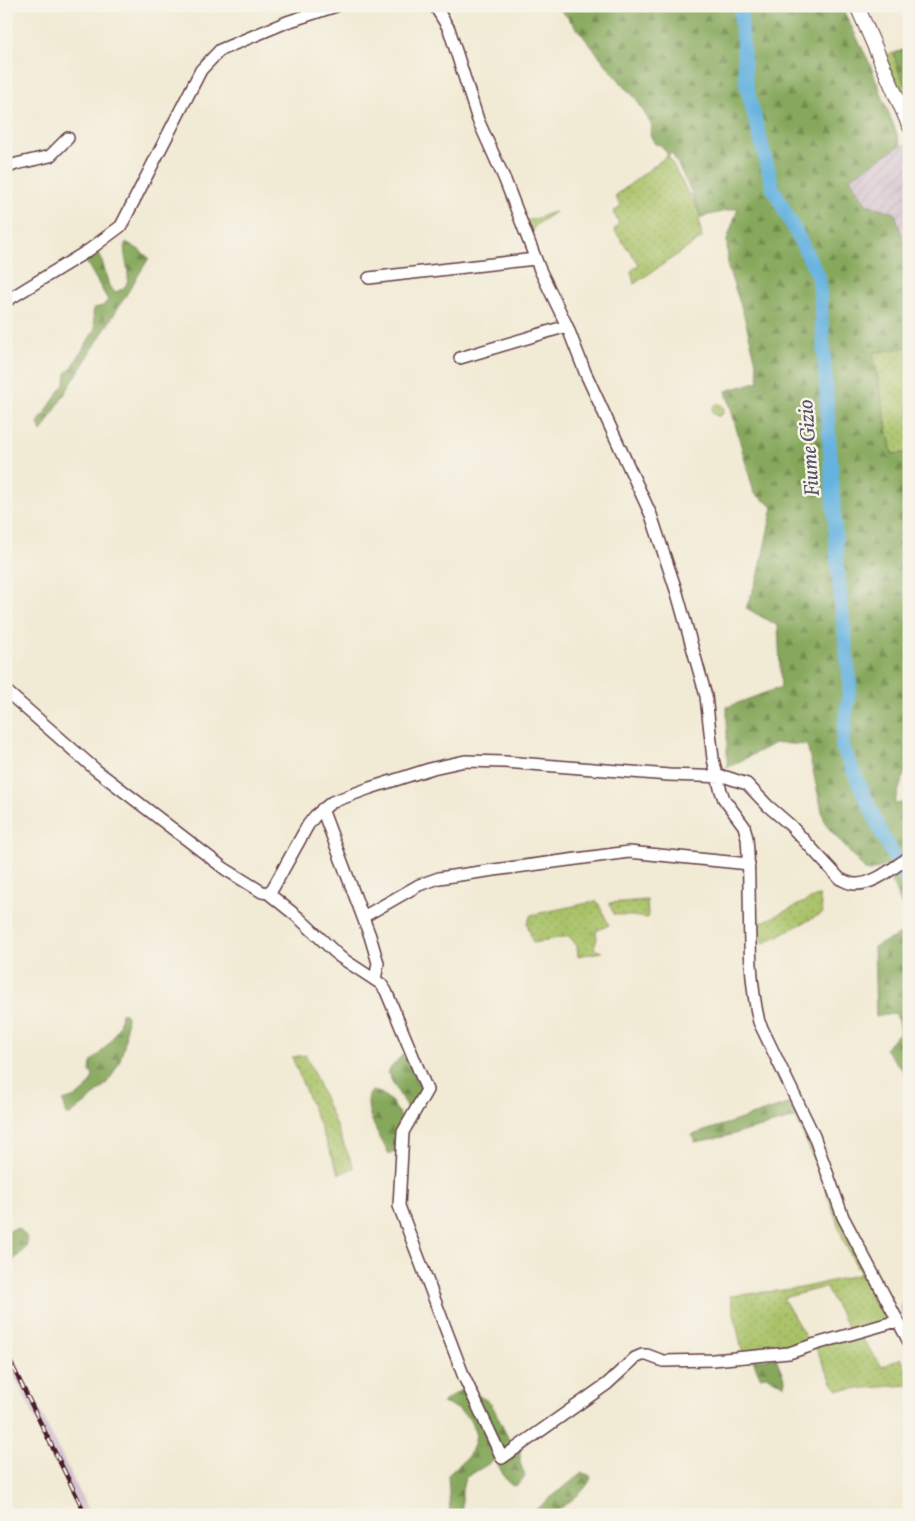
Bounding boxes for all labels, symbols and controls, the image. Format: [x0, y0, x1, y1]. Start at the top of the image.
water label: Fiume Gizio [792, 398, 828, 498]

